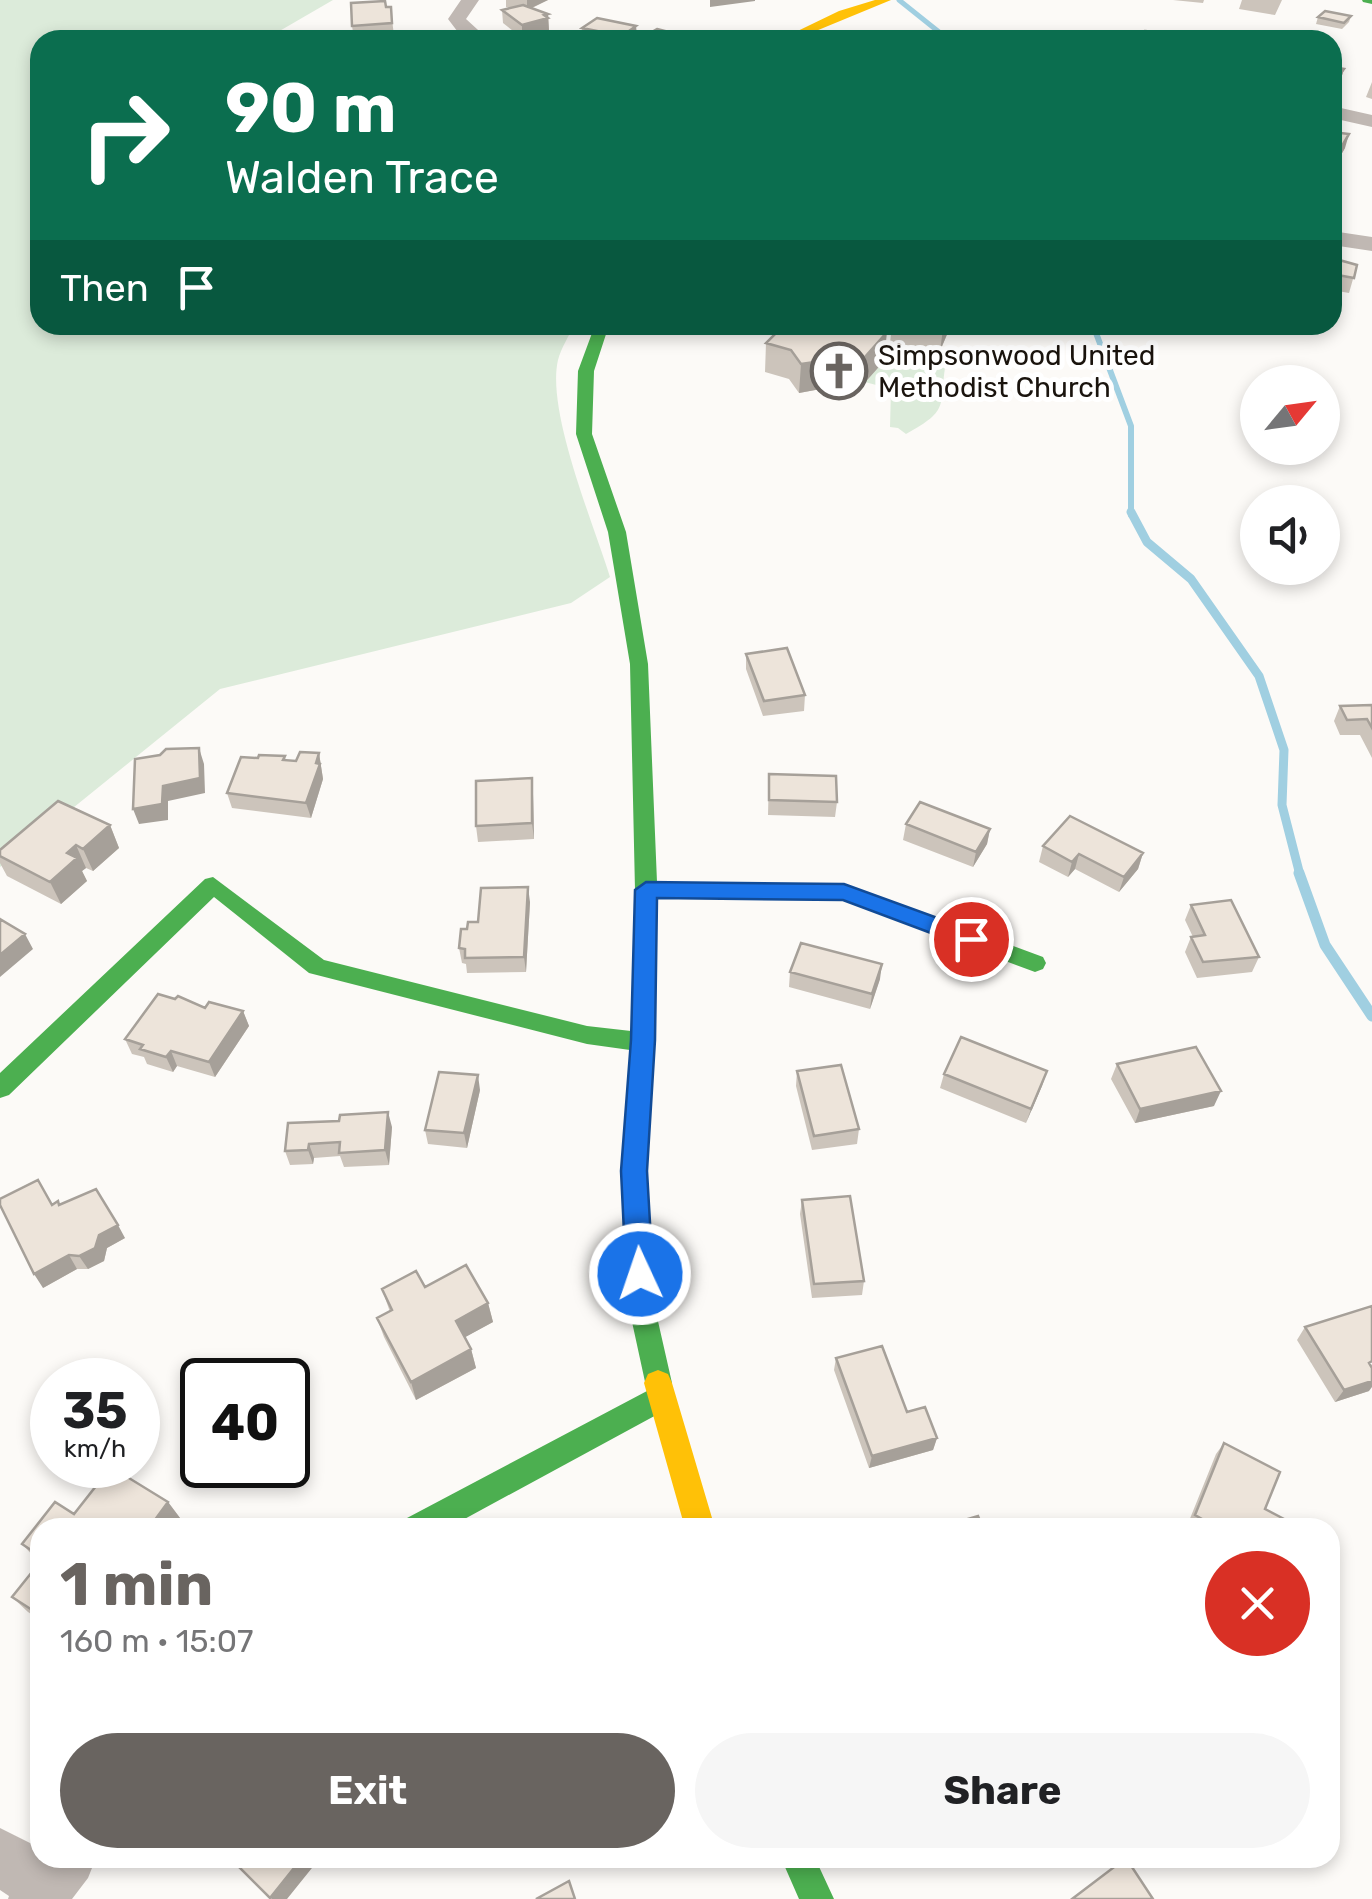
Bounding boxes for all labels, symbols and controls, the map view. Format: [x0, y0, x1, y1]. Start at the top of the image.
text: 90 m [225, 67, 397, 150]
icon: right [60, 70, 190, 200]
text: Walden Trace [225, 151, 499, 204]
icon: arrive [169, 260, 224, 315]
text: Then [60, 265, 149, 311]
place label: Simpsonwood United Methodist Church [878, 339, 1155, 404]
church icon: Simpsonwood United Methodist Church [809, 341, 869, 401]
north arrow [1240, 365, 1340, 465]
map controls [1240, 365, 1340, 585]
button: sound [1240, 485, 1340, 585]
pin [929, 897, 1014, 982]
icon: arrive [944, 912, 999, 967]
position arrow [588, 1222, 692, 1326]
speed limit sign: 40 [180, 1358, 310, 1488]
text: 35 [62, 1381, 128, 1441]
text: km/h [64, 1434, 126, 1463]
text: 1 min [60, 1549, 213, 1620]
button: close [1205, 1551, 1310, 1656]
text: 160 m · 15:07 [60, 1622, 253, 1660]
button: Exit [60, 1733, 675, 1848]
button: Share [695, 1733, 1310, 1848]

